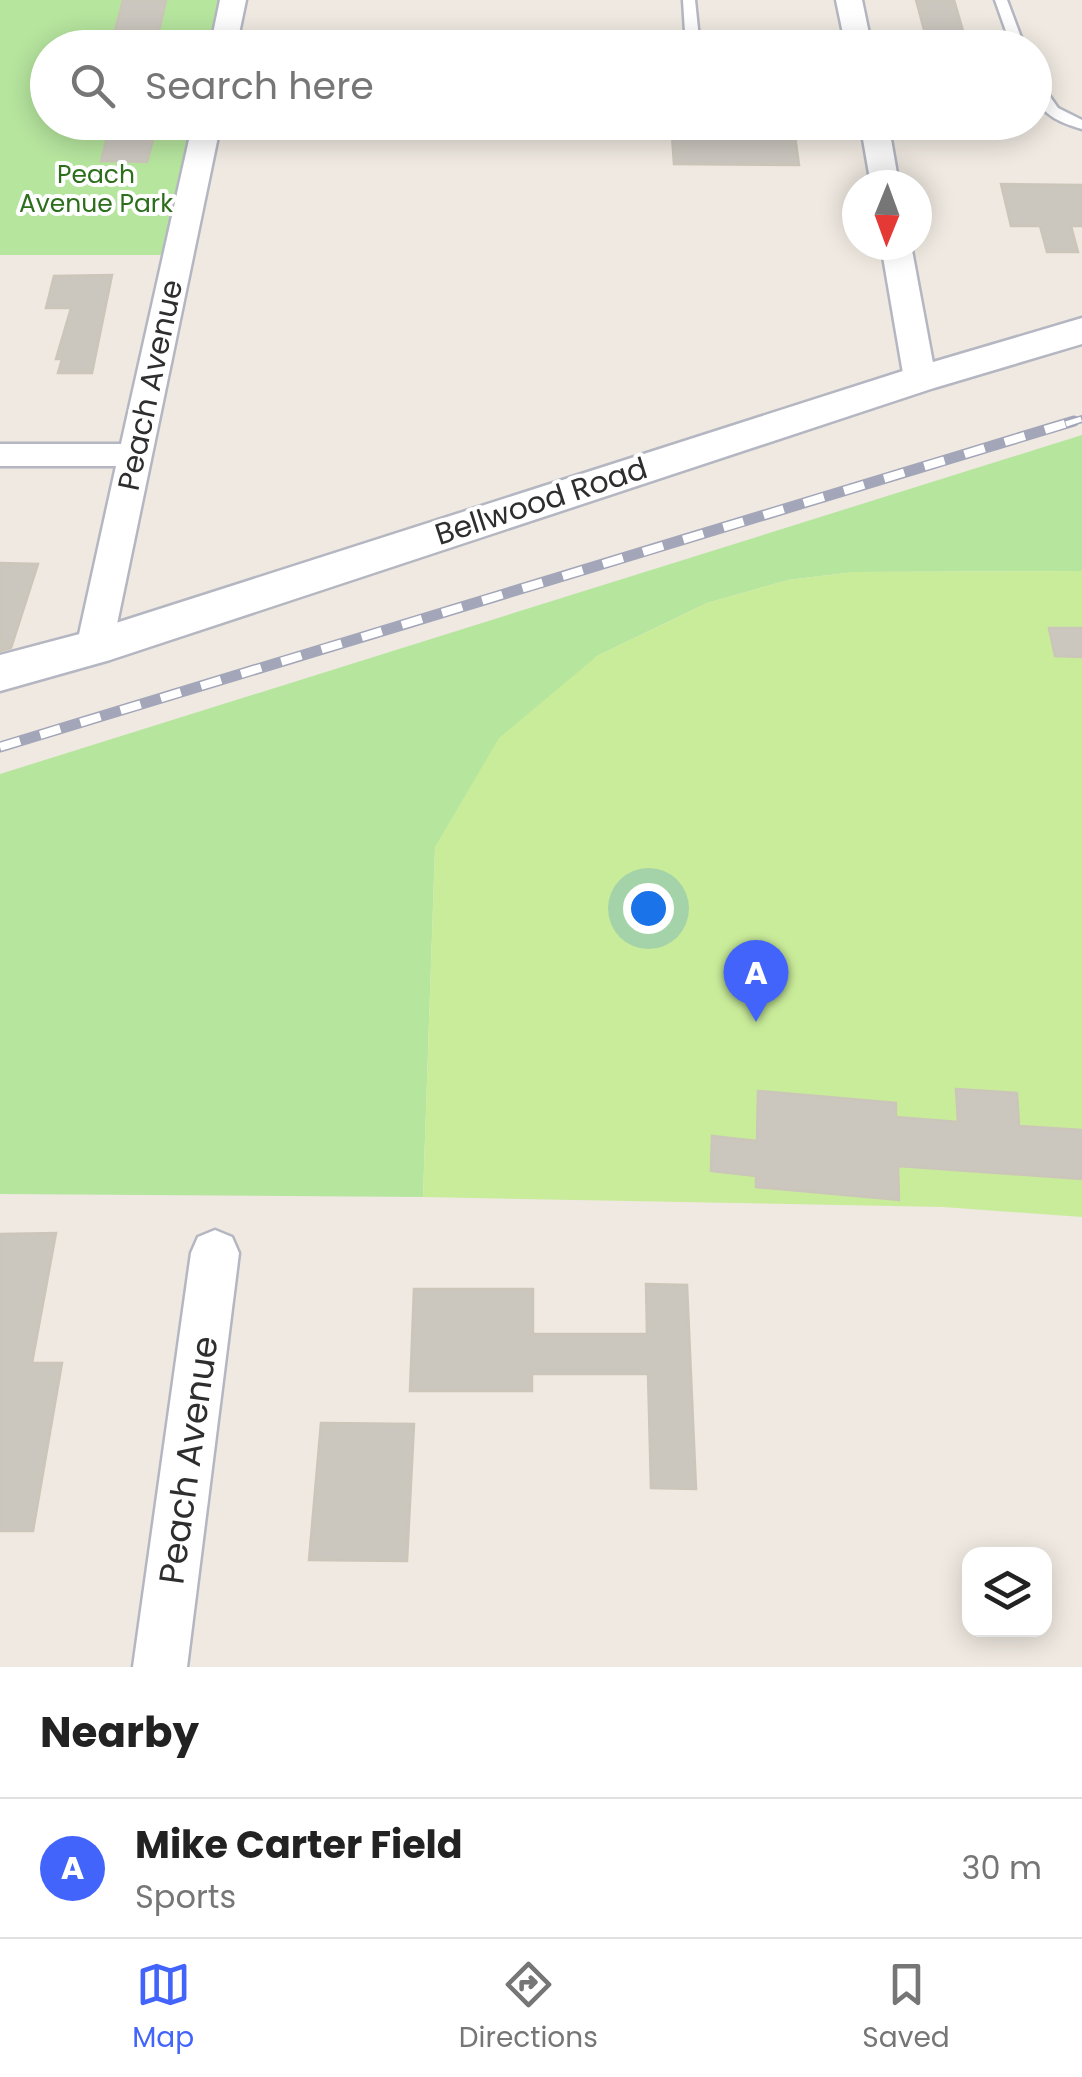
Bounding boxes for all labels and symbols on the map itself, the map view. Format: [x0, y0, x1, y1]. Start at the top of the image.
park label: Peach Avenue Park [19, 157, 173, 221]
north arrow [842, 170, 932, 260]
street label: Peach Avenue [107, 276, 193, 494]
street label: Bellwood Road [429, 446, 653, 556]
your location [623, 883, 674, 934]
pin: A [724, 940, 788, 1022]
street label: Peach Avenue [146, 1333, 230, 1587]

